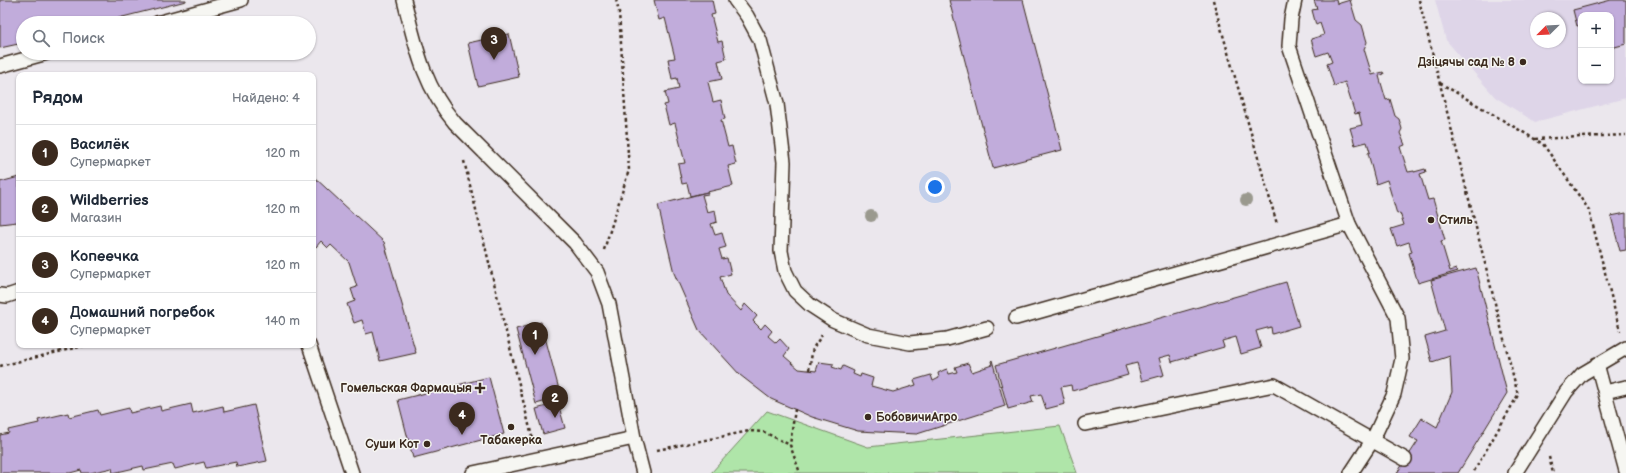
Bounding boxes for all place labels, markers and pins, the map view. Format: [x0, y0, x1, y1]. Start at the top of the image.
pin: 3 [481, 27, 507, 60]
place label: Дзіцячы сад № 8 [1418, 55, 1515, 70]
marker: Дзіцячы сад № 8 [1518, 57, 1528, 67]
place label: Стиль [1439, 213, 1473, 228]
marker: Стиль [1426, 215, 1436, 225]
pin: 1 [522, 322, 548, 355]
place label: Гомельская Фармацыя [340, 381, 472, 396]
marker: Гомельская Фармацыя [475, 383, 485, 393]
pin: 2 [542, 385, 568, 418]
pin: 4 [449, 402, 475, 435]
place label: БобовичиАгро [876, 410, 958, 425]
marker: БобовичиАгро [863, 412, 873, 422]
marker: Табакерка [506, 422, 516, 432]
place label: Табакерка [480, 433, 543, 448]
place label: Суши Кот [365, 437, 419, 452]
marker: Суши Кот [422, 439, 432, 449]

